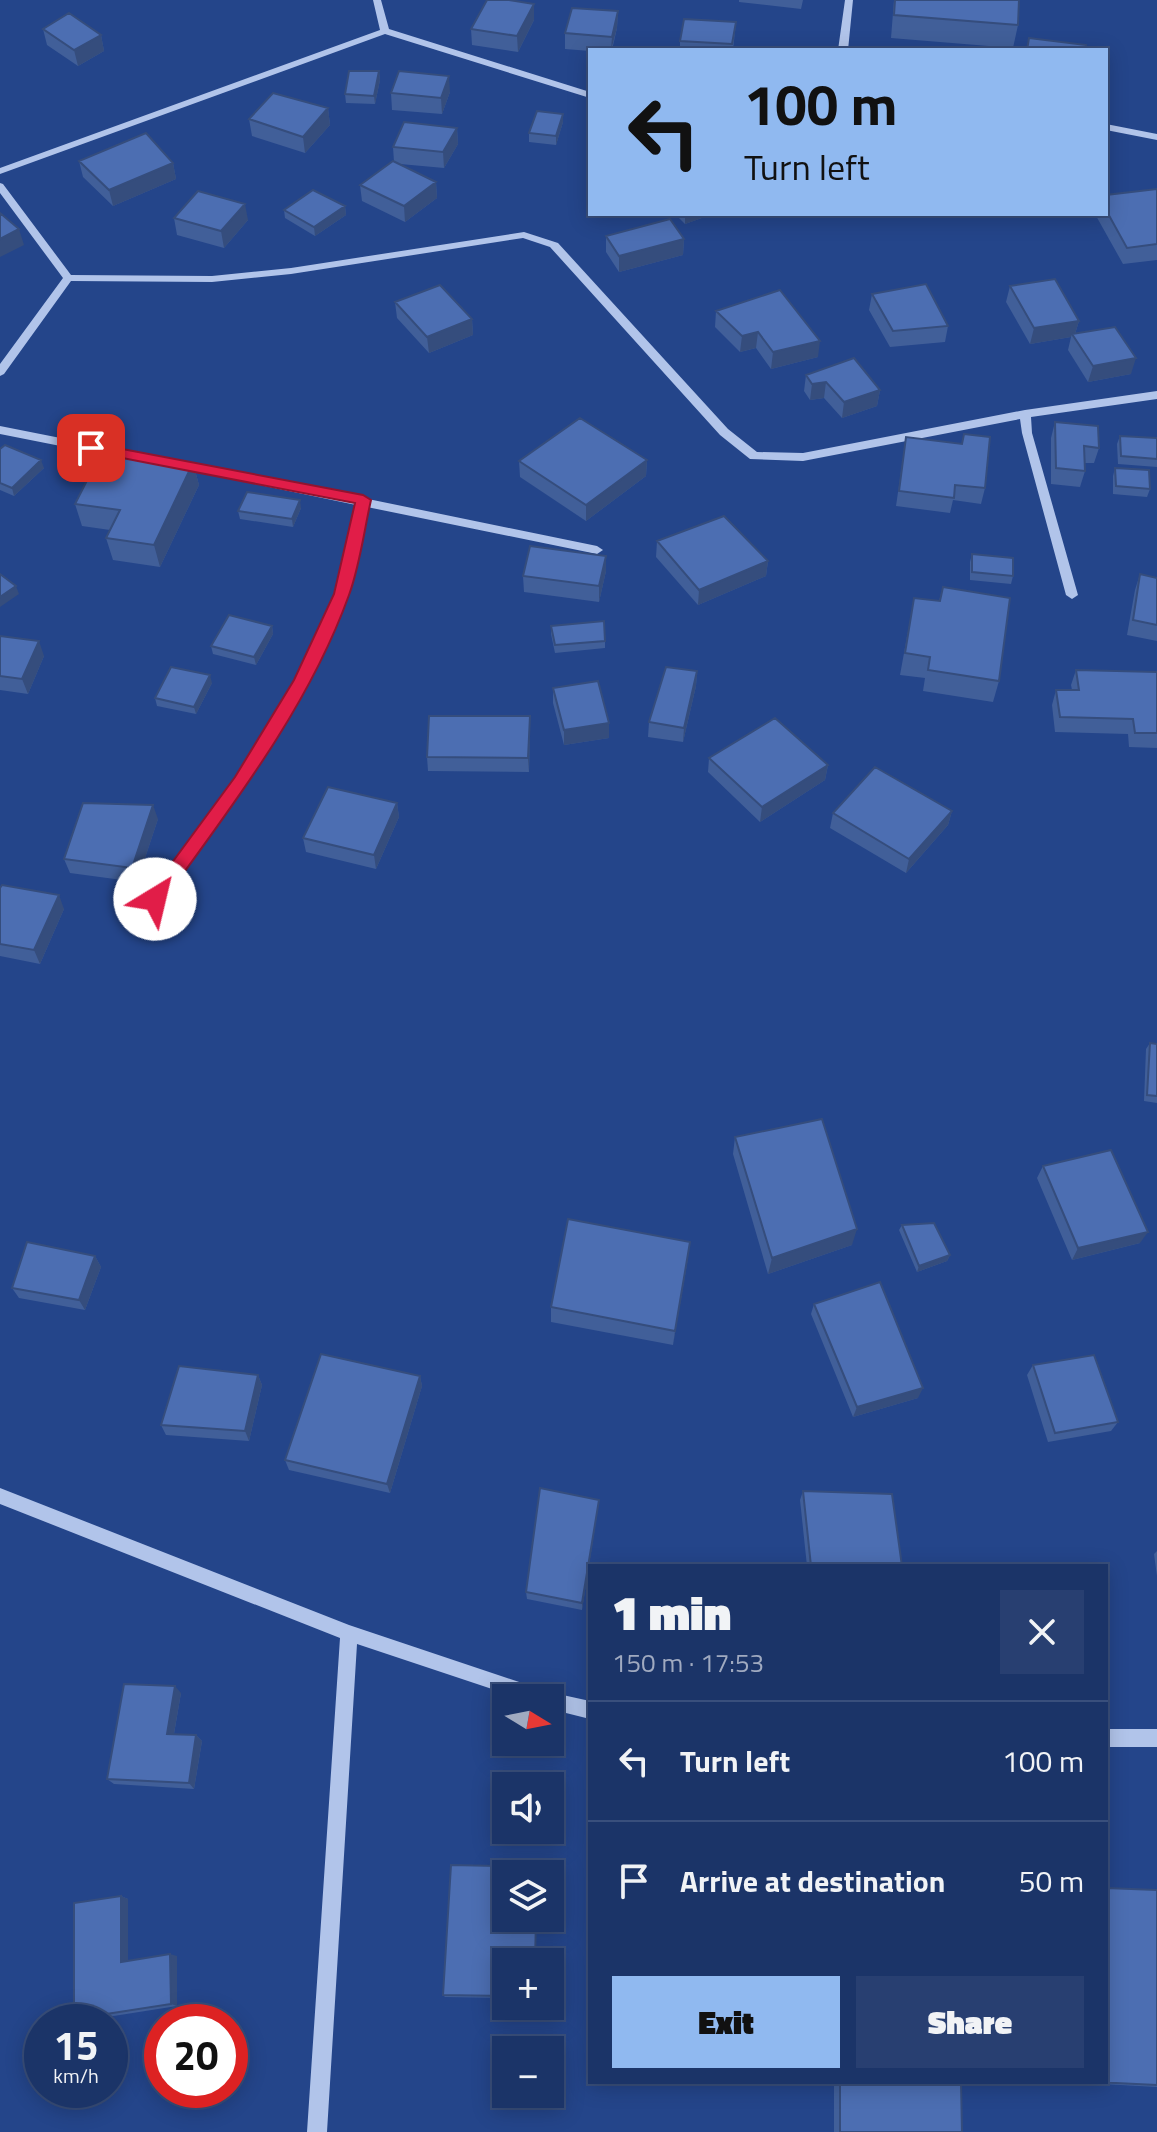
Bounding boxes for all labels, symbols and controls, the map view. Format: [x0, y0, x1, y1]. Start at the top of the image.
text: 100 m [744, 62, 897, 147]
icon: left [612, 80, 716, 184]
text: Turn left [744, 139, 870, 194]
pin [57, 414, 125, 482]
icon: arrive [69, 426, 113, 470]
position arrow [113, 857, 197, 941]
text: 1 min [612, 1576, 731, 1649]
button: close [1000, 1590, 1084, 1674]
text: 150 m · 17:53 [612, 1643, 764, 1682]
north arrow [492, 1684, 564, 1756]
map controls [492, 1684, 564, 2108]
text: Turn left [680, 1738, 790, 1784]
text: 100 m [1002, 1738, 1084, 1784]
icon: left [612, 1739, 656, 1783]
button: sound [492, 1772, 564, 1844]
text: Arrive at destination [680, 1858, 945, 1904]
text: 50 m [1019, 1858, 1084, 1904]
icon: arrive [612, 1859, 656, 1903]
button: layers [492, 1860, 564, 1932]
button: + [492, 1948, 564, 2020]
button: Exit [612, 1976, 840, 2068]
button: Share [856, 1976, 1084, 2068]
speed limit sign: 20 [144, 2004, 248, 2108]
text: 15 [54, 2015, 98, 2076]
button: − [492, 2036, 564, 2108]
text: km/h [53, 2060, 99, 2091]

